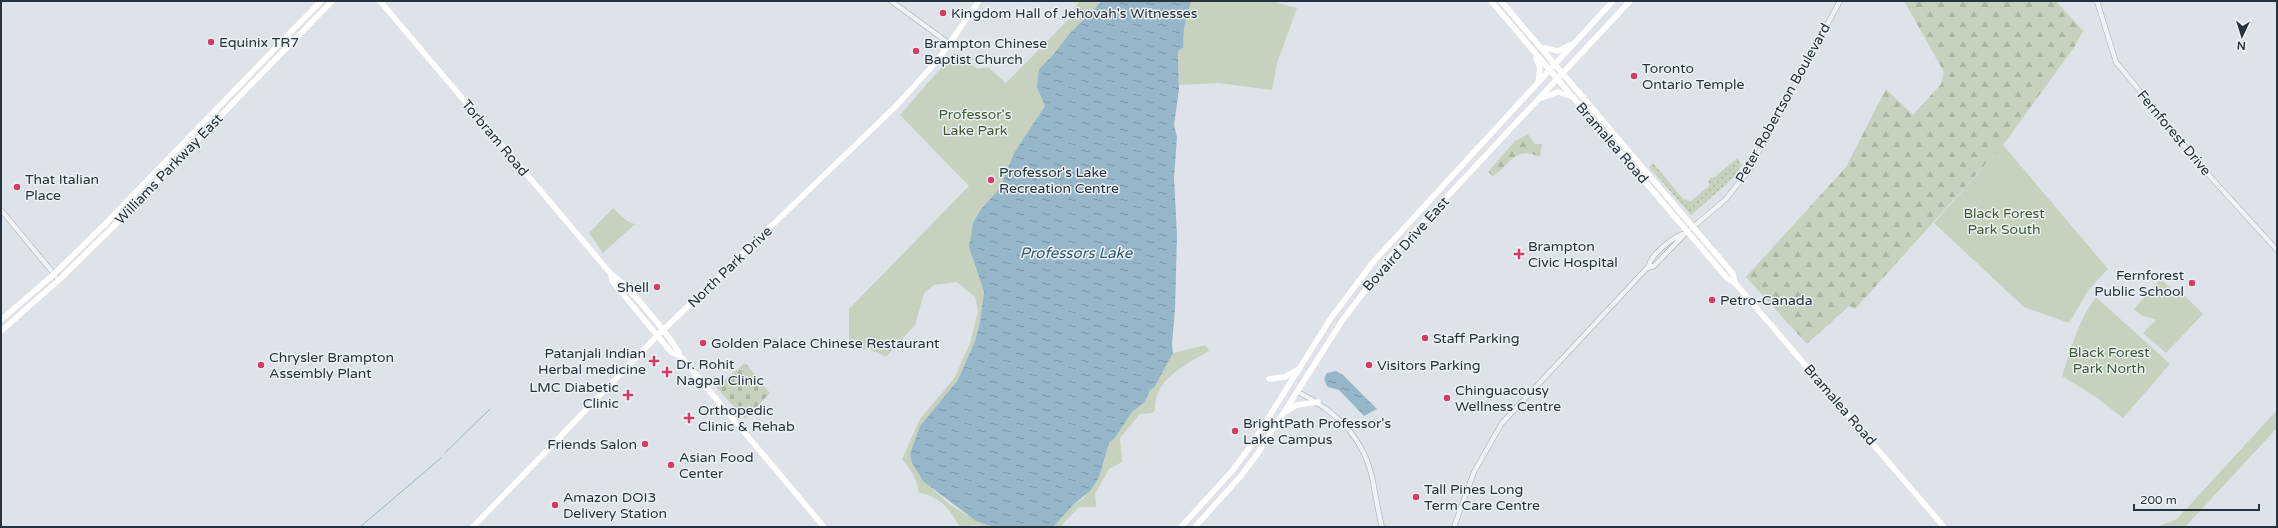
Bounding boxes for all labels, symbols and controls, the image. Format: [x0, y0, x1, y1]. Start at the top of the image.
place label: Kingdom Hall of Jehovah's Witnesses [951, 5, 1198, 22]
marker: Kingdom Hall of Jehovah's Witnesses [938, 8, 948, 18]
north arrow [2222, 16, 2262, 56]
street label: Peter Robertson Boulevard [1732, 20, 1834, 186]
place label: Equinix TR7 [219, 34, 299, 51]
place label: Brampton Chinese Baptist Church [924, 35, 1047, 68]
marker: Equinix TR7 [206, 37, 216, 47]
text: N [2236, 39, 2246, 52]
marker: Brampton Chinese Baptist Church [911, 46, 921, 56]
place label: Toronto Ontario Temple [1642, 60, 1745, 93]
marker: Toronto Ontario Temple [1629, 71, 1639, 81]
street label: Fernforest Drive [2133, 87, 2215, 179]
street label: Torbram Road [458, 96, 532, 180]
street label: Bramalea Road [1572, 99, 1652, 187]
park label: Professor's Lake Park [939, 106, 1012, 139]
street label: Williams Parkway East [112, 110, 227, 228]
place label: Professor's Lake Recreation Centre [999, 164, 1119, 197]
place label: That Italian Place [25, 171, 99, 204]
marker: Professor's Lake Recreation Centre [986, 175, 996, 185]
marker: That Italian Place [12, 182, 22, 192]
street label: Bovaird Drive East [1359, 193, 1453, 295]
park label: Black Forest Park South [1963, 205, 2045, 238]
street label: North Park Drive [684, 222, 776, 311]
place label: Brampton Civic Hospital [1528, 238, 1618, 271]
water label: Professors Lake [1020, 244, 1134, 262]
marker: Brampton Civic Hospital [1513, 248, 1525, 260]
place label: Fernforest Public School [2094, 267, 2185, 300]
marker: Fernforest Public School [2187, 278, 2197, 288]
place label: Shell [617, 279, 649, 296]
marker: Shell [652, 282, 662, 292]
place label: Petro-Canada [1720, 292, 1813, 309]
marker: Petro-Canada [1707, 295, 1717, 305]
place label: Staff Parking [1433, 330, 1520, 347]
marker: Staff Parking [1420, 333, 1430, 343]
place label: Golden Palace Chinese Restaurant [711, 335, 940, 352]
marker: Golden Palace Chinese Restaurant [698, 338, 708, 348]
park label: Black Forest Park North [2068, 344, 2150, 377]
place label: Patanjali Indian Herbal medicine [538, 345, 646, 378]
place label: Chrysler Brampton Assembly Plant [269, 349, 394, 382]
marker: Patanjali Indian Herbal medicine [649, 356, 659, 366]
place label: Dr. Rohit Nagpal Clinic [676, 356, 764, 389]
place label: Visitors Parking [1377, 357, 1481, 374]
marker: Chrysler Brampton Assembly Plant [256, 360, 266, 370]
marker: Visitors Parking [1364, 360, 1374, 370]
street label: Bramalea Road [1800, 361, 1880, 449]
marker: Dr. Rohit Nagpal Clinic [661, 366, 673, 378]
place label: LMC Diabetic Clinic [529, 379, 619, 412]
place label: Chinguacousy Wellness Centre [1455, 382, 1561, 415]
marker: LMC Diabetic Clinic [622, 389, 634, 401]
marker: Chinguacousy Wellness Centre [1442, 393, 1452, 403]
place label: Orthopedic Clinic & Rehab [698, 402, 795, 435]
marker: Orthopedic Clinic & Rehab [683, 412, 695, 424]
place label: BrightPath Professor's Lake Campus [1243, 415, 1391, 448]
marker: BrightPath Professor's Lake Campus [1230, 426, 1240, 436]
place label: Friends Salon [547, 436, 637, 453]
marker: Friends Salon [640, 439, 650, 449]
place label: Asian Food Center [679, 449, 754, 482]
marker: Asian Food Center [666, 460, 676, 470]
place label: Tall Pines Long Term Care Centre [1424, 481, 1540, 514]
scale bar [2134, 486, 2259, 512]
place label: Amazon DOI3 Delivery Station [563, 489, 667, 522]
marker: Tall Pines Long Term Care Centre [1411, 492, 1421, 502]
text: 200 m [2140, 493, 2177, 507]
marker: Amazon DOI3 Delivery Station [550, 500, 560, 510]

